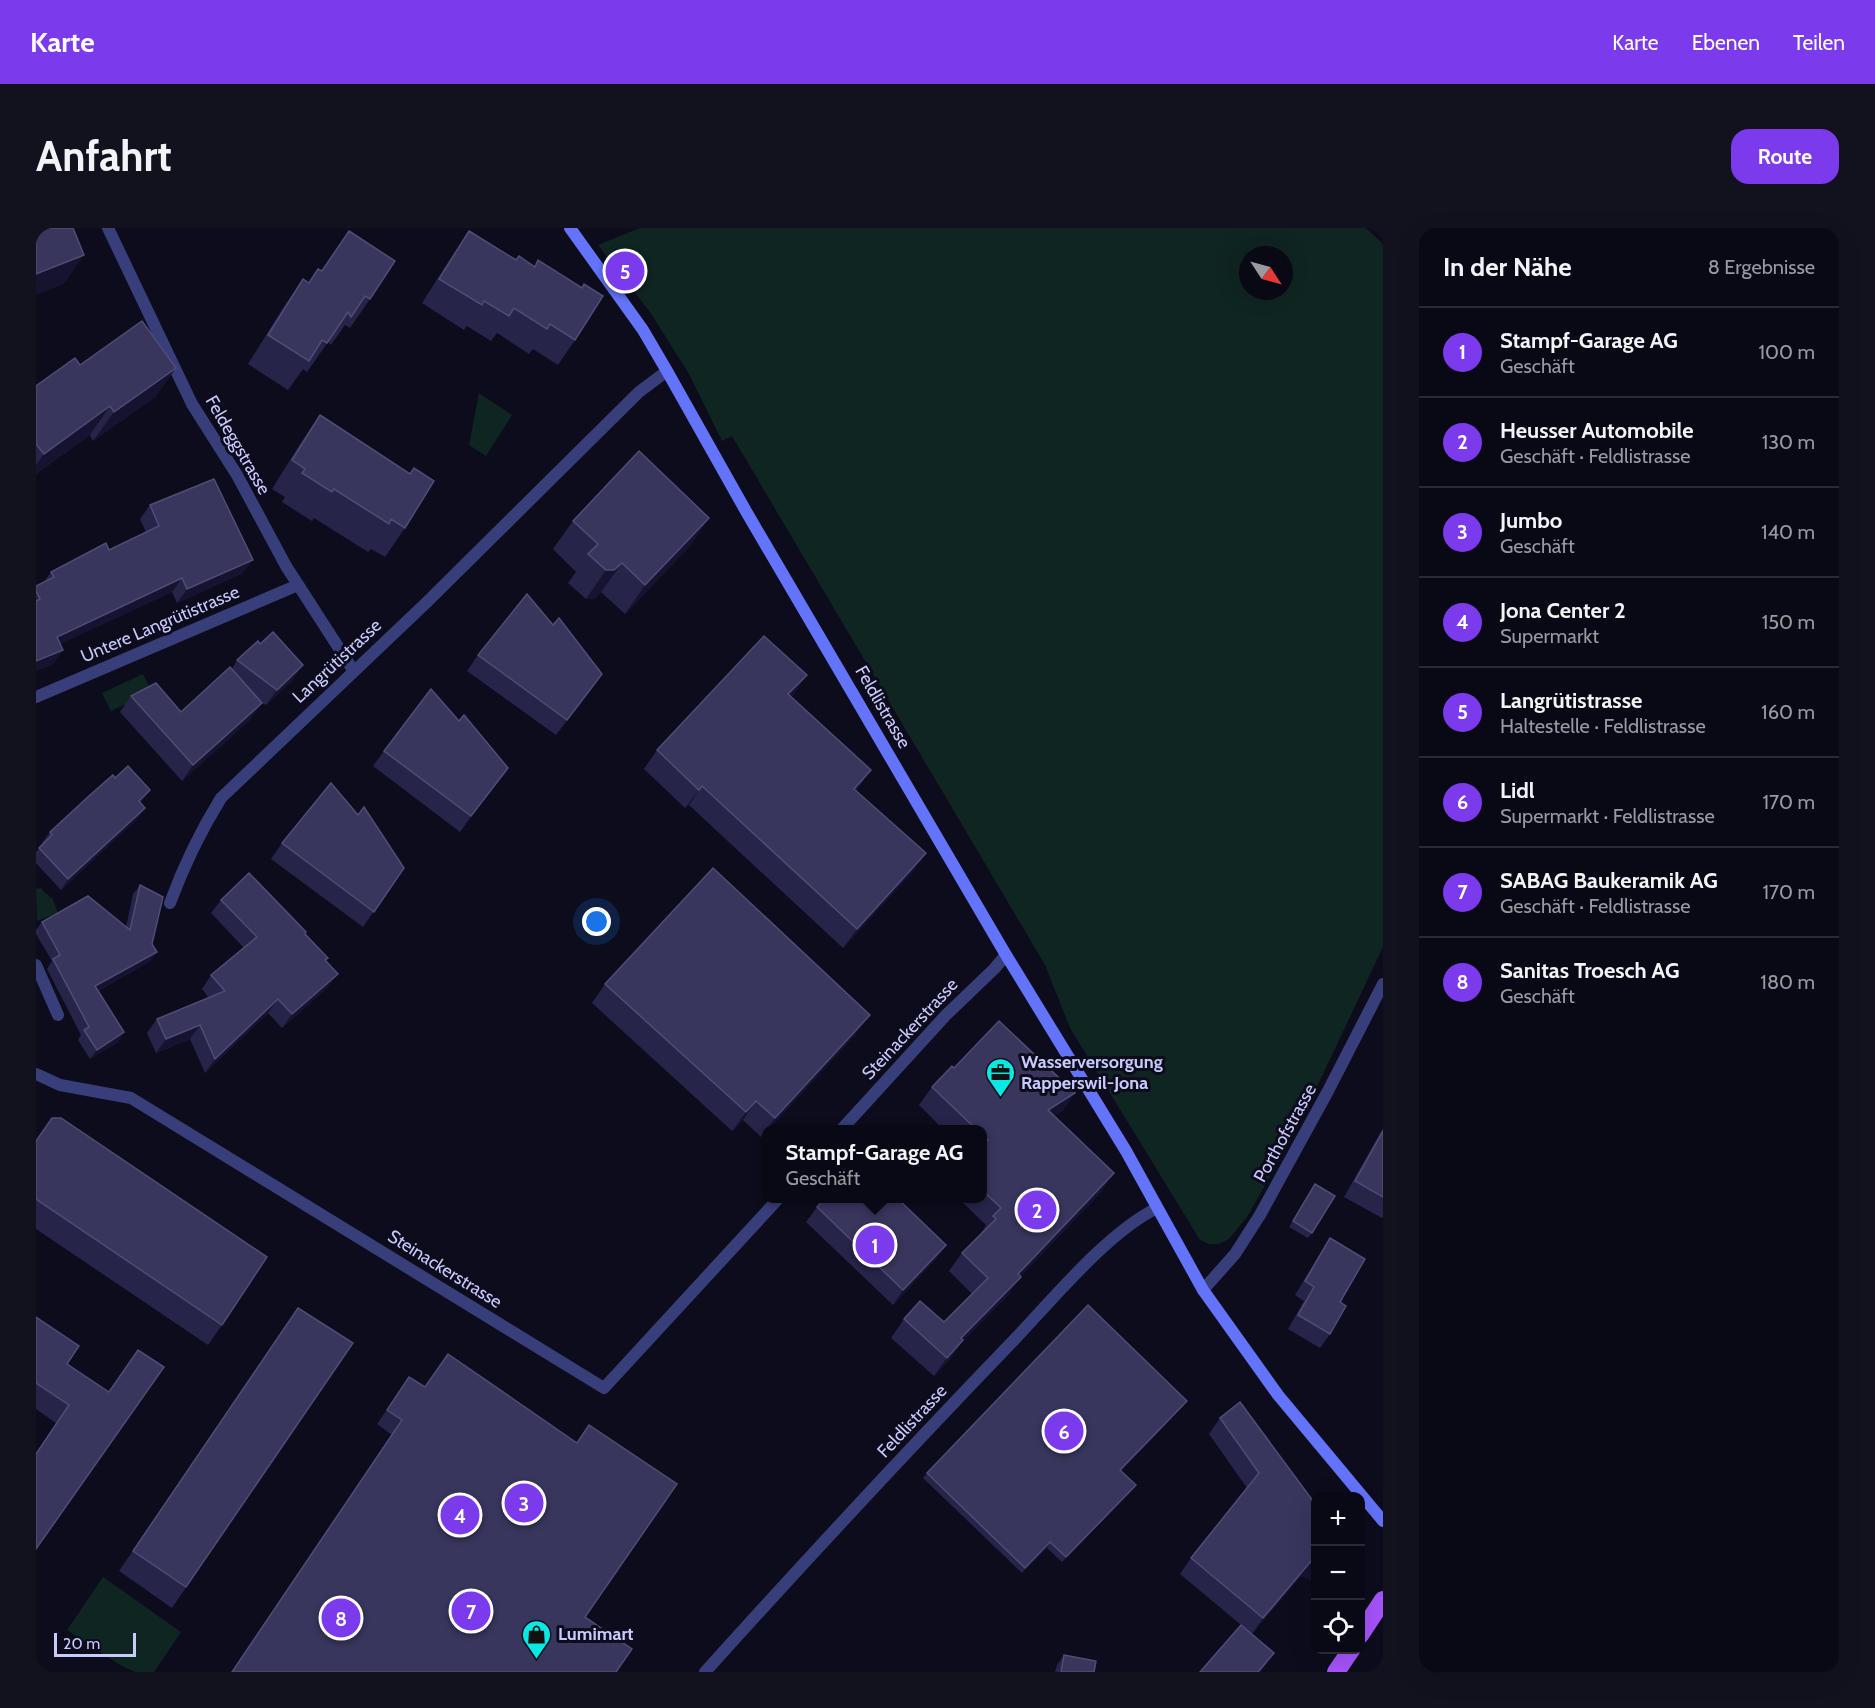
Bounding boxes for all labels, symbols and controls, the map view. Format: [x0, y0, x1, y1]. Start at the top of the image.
text: Karte [30, 25, 95, 59]
text: Karte [1612, 30, 1659, 55]
text: Ebenen [1692, 30, 1760, 55]
text: Teilen [1793, 30, 1845, 55]
button: Route [1731, 129, 1839, 184]
text: Anfahrt [36, 130, 172, 182]
north arrow [1239, 246, 1293, 300]
pin: 5 [606, 248, 644, 294]
text: In der Nähe [1443, 251, 1572, 283]
text: 8 Ergebnisse [1708, 255, 1815, 279]
text: Stampf-Garage AG [1500, 327, 1678, 354]
text: 1 [1459, 340, 1466, 364]
text: 100 m [1759, 340, 1815, 364]
text: Geschäft [1500, 354, 1575, 378]
street label: Feldeggstrasse [201, 391, 275, 499]
text: Heusser Automobile [1500, 417, 1694, 444]
text: 2 [1457, 430, 1468, 454]
text: 130 m [1762, 430, 1815, 454]
text: Geschäft · Feldlistrasse [1500, 444, 1691, 468]
text: Jumbo [1500, 507, 1562, 534]
text: 3 [1457, 520, 1468, 544]
text: 140 m [1761, 520, 1815, 544]
text: Geschäft [1500, 534, 1575, 558]
street label: Untere Langrütistrasse [77, 581, 243, 667]
text: Jona Center 2 [1500, 597, 1626, 624]
text: 4 [1456, 610, 1469, 634]
text: 150 m [1762, 610, 1815, 634]
street label: Langrütistrasse [288, 614, 386, 708]
text: Supermarkt [1500, 624, 1599, 648]
street label: Feldlistrasse [850, 662, 916, 752]
text: Langrütistrasse [1500, 687, 1642, 714]
text: 5 [1457, 700, 1468, 724]
text: 160 m [1761, 700, 1815, 724]
text: Haltestelle · Feldlistrasse [1500, 714, 1706, 738]
text: Lidl [1500, 777, 1535, 804]
text: 6 [1457, 790, 1468, 814]
text: 170 m [1763, 790, 1815, 814]
text: Supermarkt · Feldlistrasse [1500, 804, 1715, 828]
text: SABAG Baukeramik AG [1500, 867, 1718, 894]
text: 7 [1457, 880, 1468, 904]
text: 170 m [1763, 880, 1815, 904]
text: Geschäft · Feldlistrasse [1500, 894, 1691, 918]
your location [582, 907, 611, 936]
text: Sanitas Troesch AG [1500, 957, 1680, 984]
text: 8 [1456, 970, 1469, 994]
text: 180 m [1760, 970, 1815, 994]
street label: Steinackerstrasse [857, 974, 963, 1084]
text: Geschäft [1500, 984, 1575, 1008]
place label: Wasserversorgung Rapperswil-Jona [1021, 1051, 1163, 1094]
office icon: Wasserversorgung Rapperswil-Jona [984, 1056, 1016, 1098]
street label: Porthofstrasse [1249, 1080, 1321, 1186]
popup [762, 1125, 987, 1203]
text: Stampf-Garage AG [786, 1139, 963, 1166]
text: Geschäft [786, 1166, 860, 1190]
pin: 2 [1018, 1188, 1056, 1232]
pin: 1 [856, 1222, 894, 1268]
street label: Steinackerstrasse [384, 1225, 506, 1313]
street label: Feldlistrasse [873, 1380, 951, 1462]
pin: 6 [1044, 1408, 1084, 1454]
pin: 3 [504, 1480, 544, 1526]
pin: 4 [440, 1492, 480, 1538]
map controls [1311, 1492, 1365, 1654]
button: + [1311, 1492, 1365, 1546]
button: − [1311, 1546, 1365, 1600]
pin: 7 [452, 1588, 490, 1634]
pin: 8 [322, 1596, 360, 1640]
button: locate [1311, 1600, 1365, 1654]
shop icon: Lumimart [521, 1618, 553, 1660]
place label: Lumimart [558, 1623, 634, 1645]
scale bar [54, 1630, 136, 1658]
text: 20 m [63, 1634, 100, 1653]

